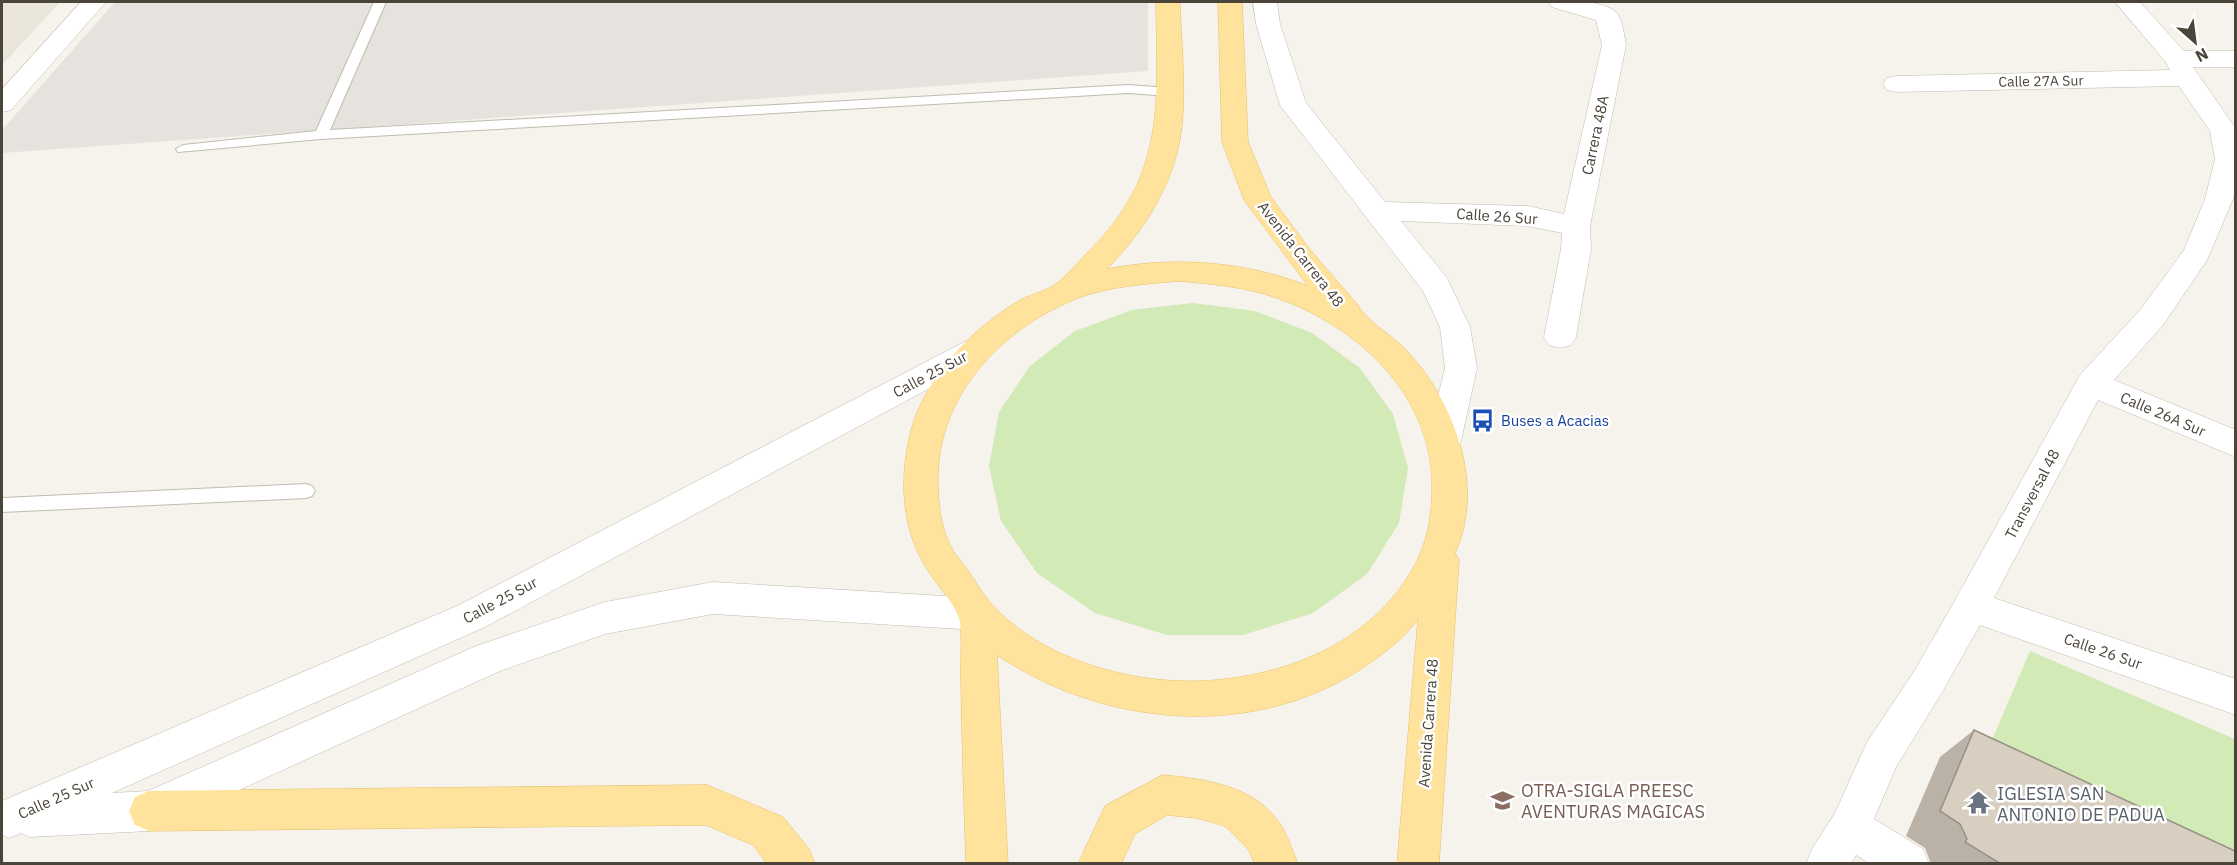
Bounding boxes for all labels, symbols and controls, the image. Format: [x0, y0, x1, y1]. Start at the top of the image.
north arrow [2165, 12, 2225, 72]
text: N [2192, 44, 2212, 67]
street label: Calle 27A Sur [1998, 71, 2084, 91]
street label: Carrera 48A [1577, 93, 1613, 177]
street label: Avenida Carrera 48 [1254, 197, 1348, 311]
street label: Calle 26 Sur [1456, 204, 1539, 228]
street label: Calle 25 Sur [890, 346, 971, 402]
street label: Calle 26A Sur [2117, 387, 2209, 441]
bus stop icon: Buses a Acacias [1470, 407, 1496, 433]
place label: Buses a Acacias [1501, 411, 1609, 430]
street label: Transversal 48 [2000, 446, 2064, 542]
street label: Calle 25 Sur [460, 572, 541, 628]
street label: Calle 26 Sur [2061, 629, 2145, 673]
street label: Avenida Carrera 48 [1414, 658, 1442, 788]
street label: Calle 25 Sur [15, 773, 98, 823]
place label: OTRA-SIGLA PREESC AVENTURAS MAGICAS [1521, 779, 1705, 823]
place label: IGLESIA SAN ANTONIO DE PADUA [1997, 782, 2165, 826]
school or university icon: OTRA-SIGLA PREESC AVENTURAS MAGICAS [1490, 787, 1516, 813]
temple icon: IGLESIA SAN ANTONIO DE PADUA [1966, 790, 1992, 816]

